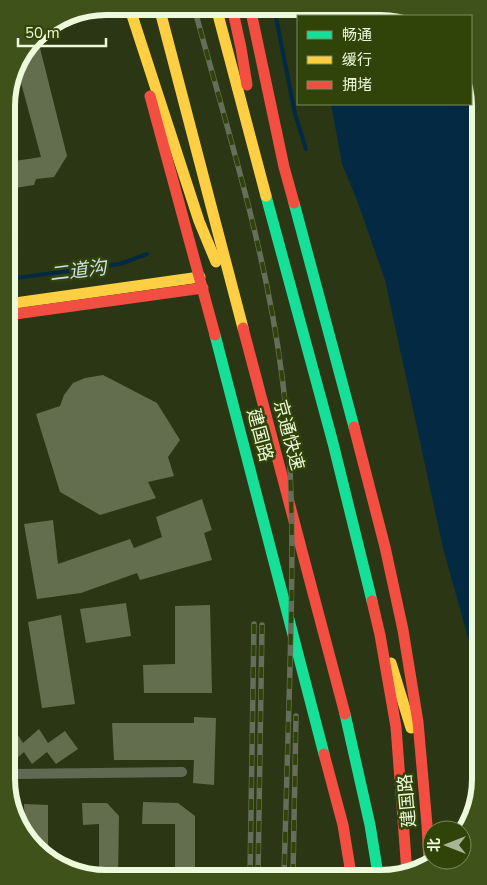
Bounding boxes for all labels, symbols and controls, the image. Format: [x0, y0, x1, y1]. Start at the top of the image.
scale bar [18, 15, 105, 47]
legend [297, 15, 472, 105]
text: 50 m [25, 23, 60, 43]
text: 畅通 [342, 25, 372, 45]
text: 缓行 [342, 50, 372, 70]
text: 拥堵 [342, 75, 372, 95]
water label: 二道沟 [48, 254, 110, 287]
street label: 京通快速 [268, 397, 310, 473]
street label: 建国路 [241, 406, 279, 464]
street label: 建国路 [393, 773, 421, 829]
north arrow [422, 820, 472, 870]
text: 北 [425, 838, 444, 852]

